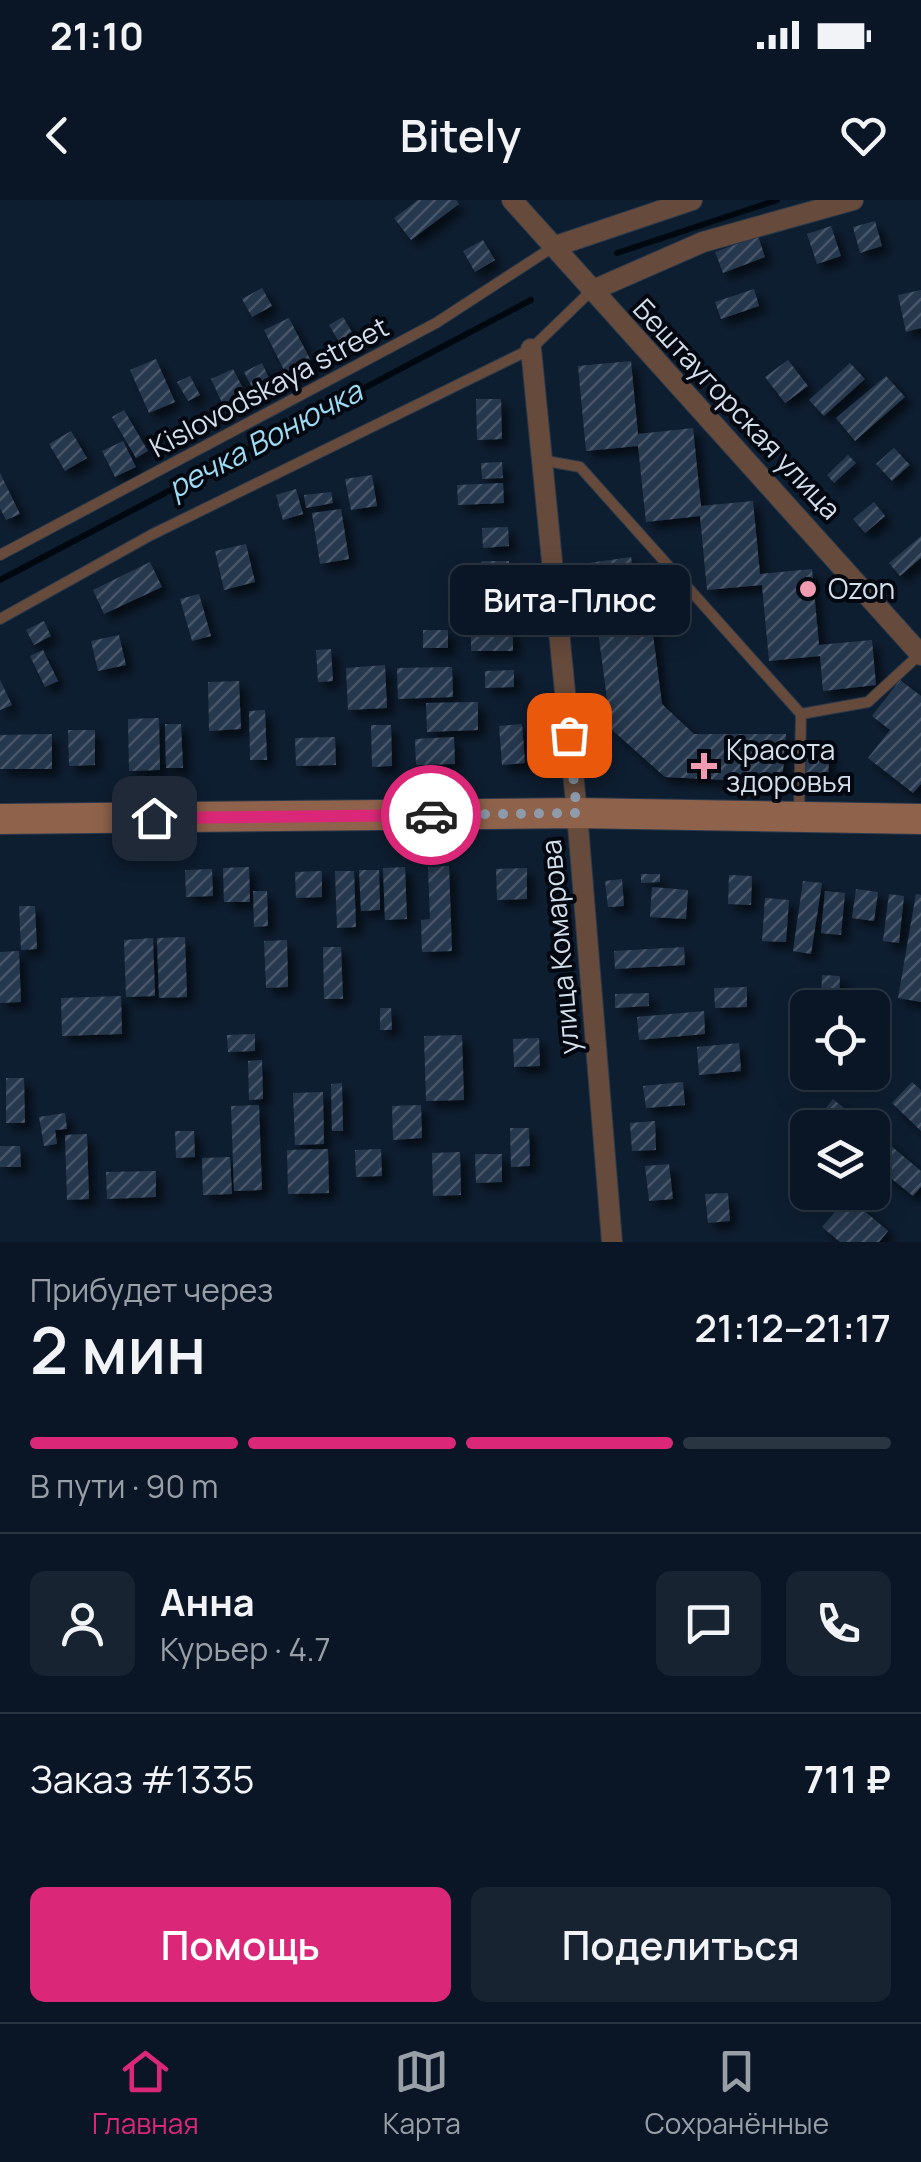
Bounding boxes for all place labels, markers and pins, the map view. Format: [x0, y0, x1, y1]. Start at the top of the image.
callout: Вита-Плюс [449, 565, 689, 635]
place label: Ozon [828, 569, 895, 607]
marker: Ozon [797, 578, 819, 600]
pin [527, 693, 612, 778]
place label: Красота здоровья [726, 730, 852, 800]
marker: Красота здоровья [691, 753, 717, 779]
pin [112, 776, 197, 861]

